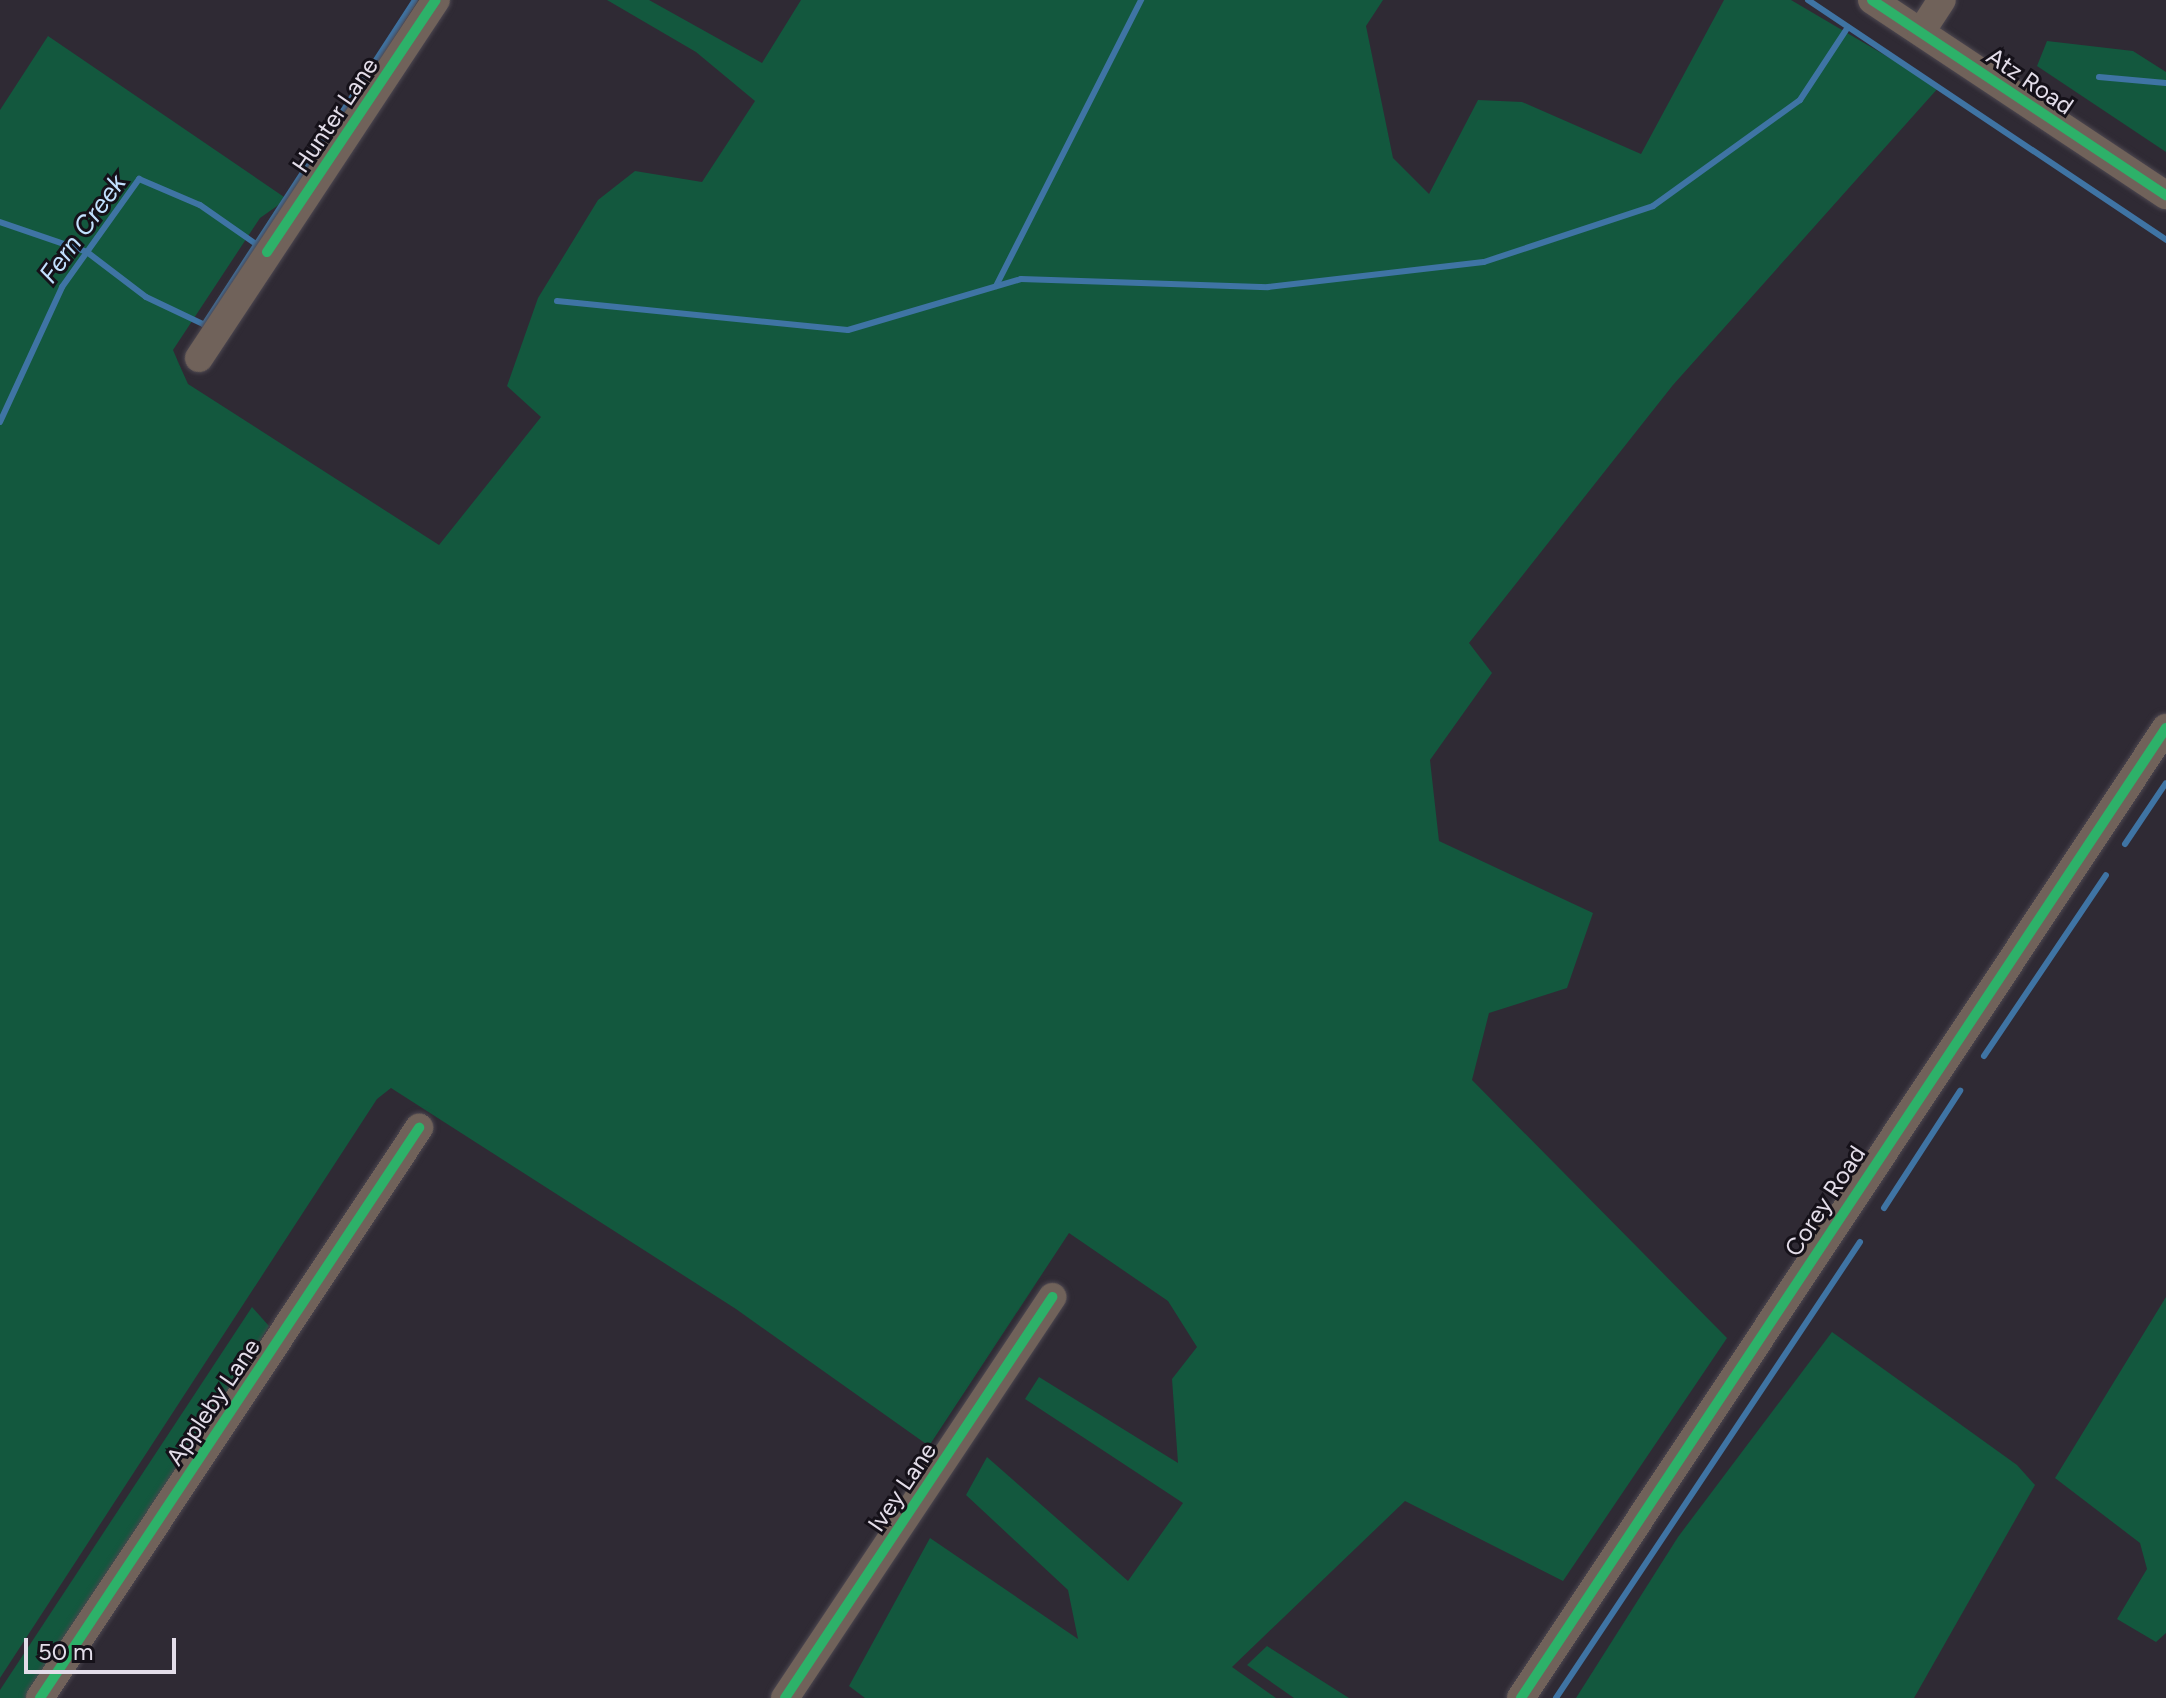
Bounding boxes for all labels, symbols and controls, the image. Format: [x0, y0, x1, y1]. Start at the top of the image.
street label: Atz Road [1981, 42, 2079, 120]
street label: Hunter Lane [286, 52, 384, 178]
water label: Fern Creek [33, 169, 133, 289]
street label: Corey Road [1779, 1140, 1871, 1262]
street label: Appleby Lane [160, 1333, 266, 1471]
street label: Ivey Lane [862, 1437, 942, 1537]
scale bar [28, 1622, 180, 1672]
text: 50 m [38, 1637, 94, 1666]

